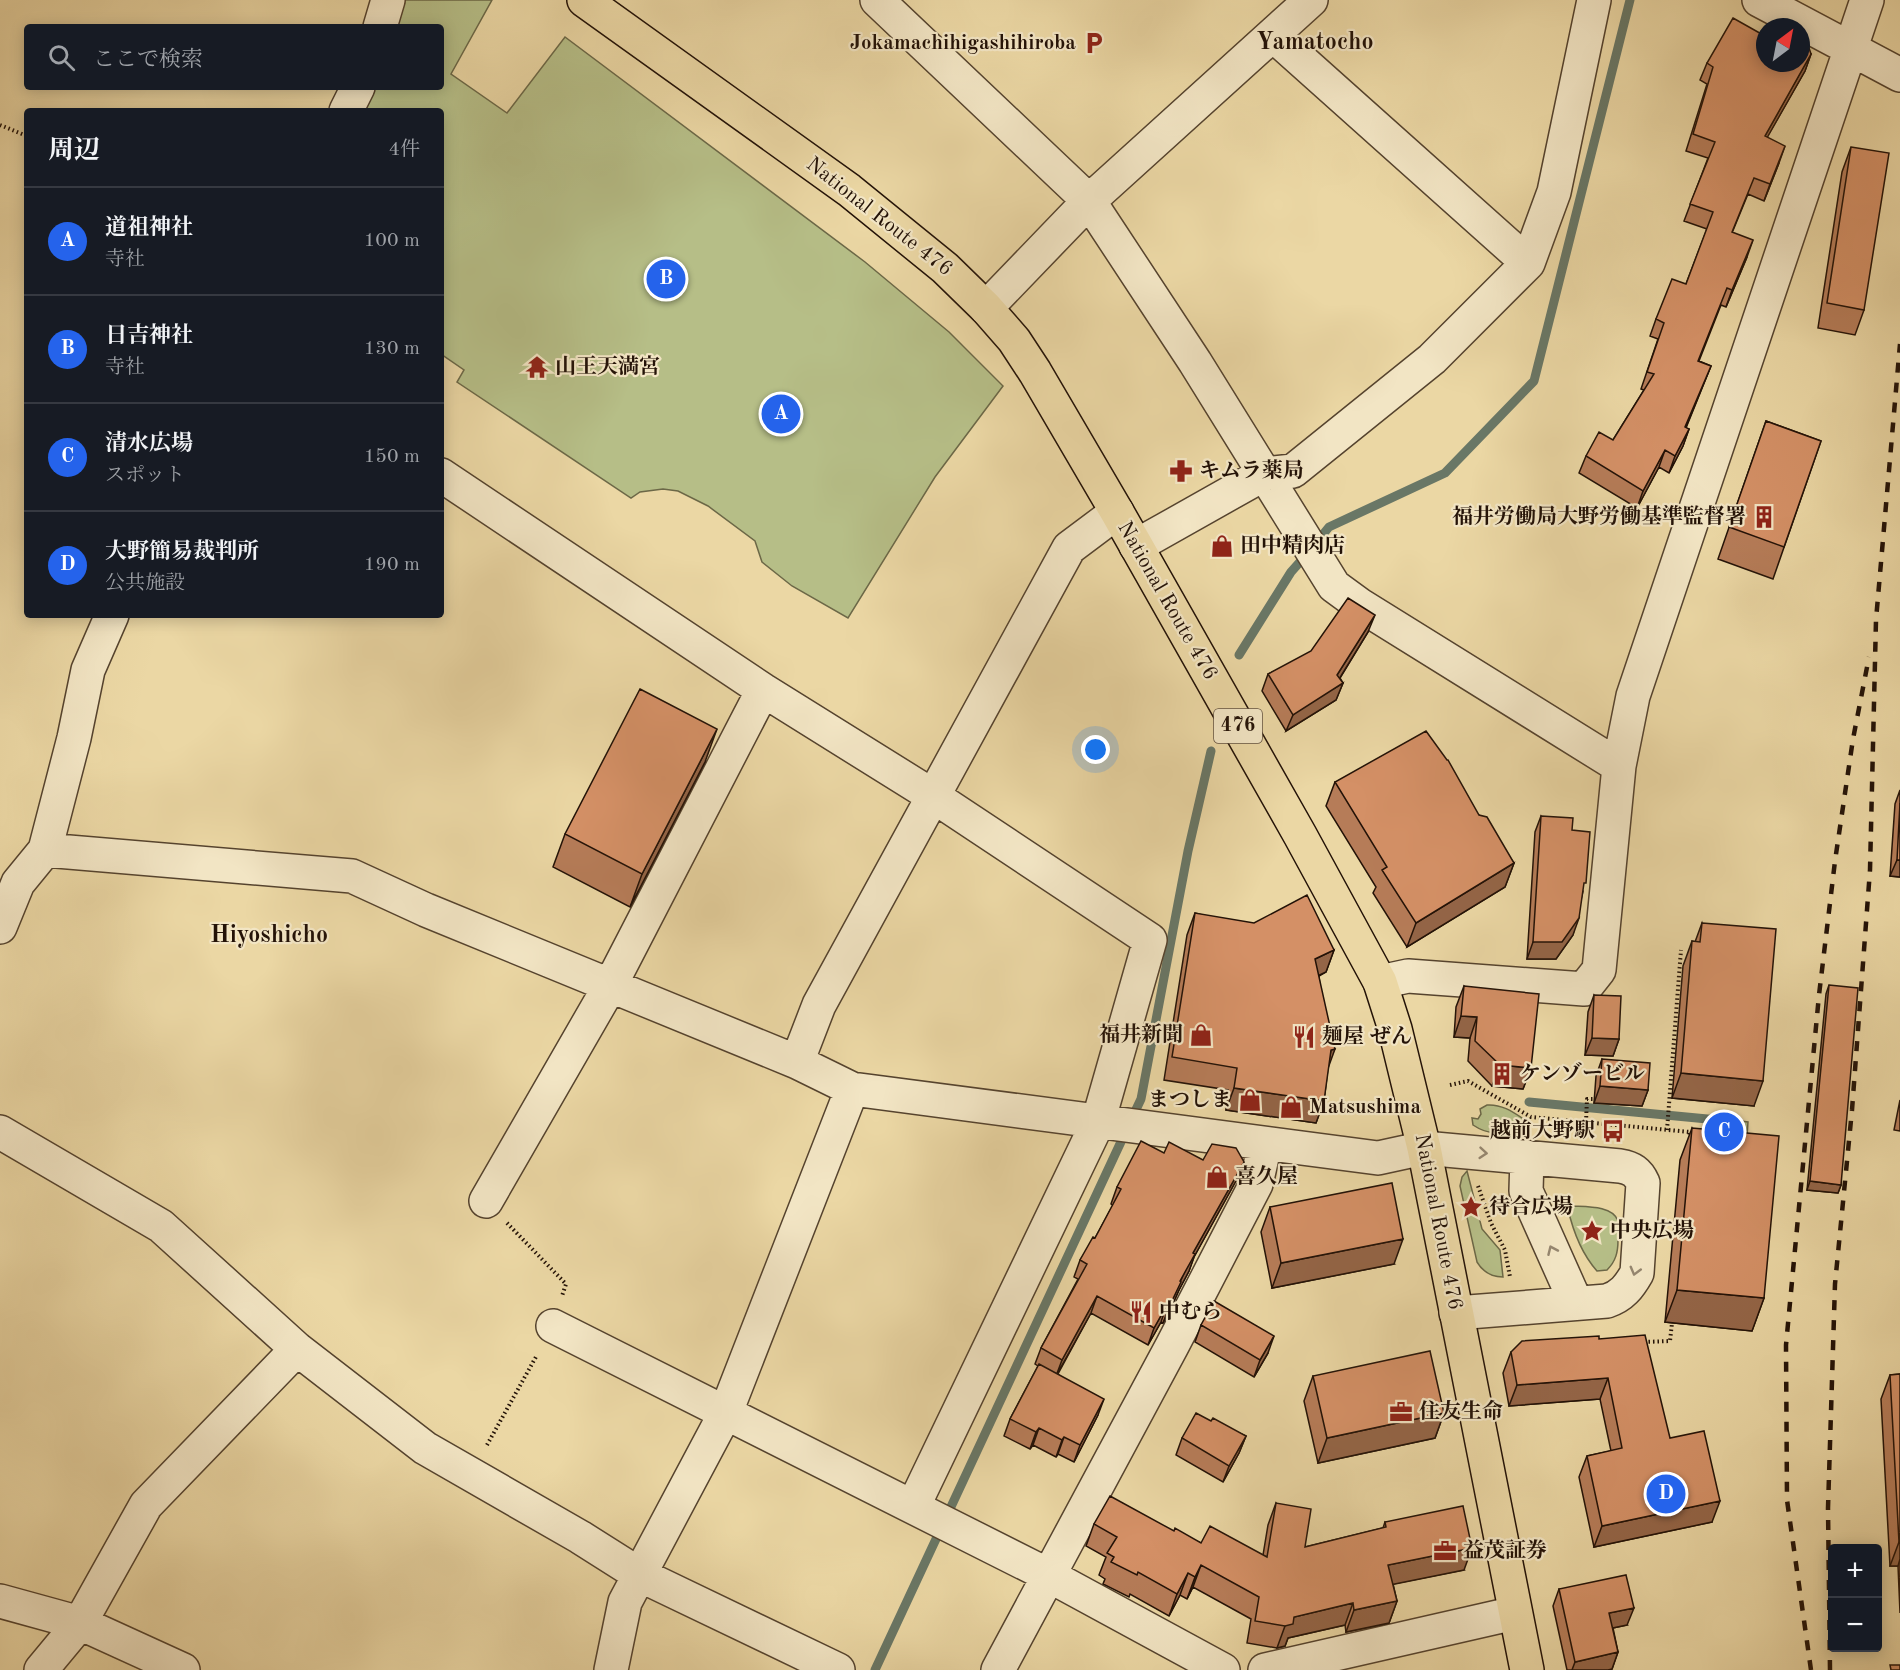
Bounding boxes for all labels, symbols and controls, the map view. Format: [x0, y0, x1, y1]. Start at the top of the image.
north arrow [1756, 18, 1810, 72]
search box [24, 24, 444, 90]
parking icon: Jokamachihigashihiroba [1081, 30, 1107, 56]
district label: Yamatocho [1256, 31, 1374, 55]
place label: Jokamachihigashihiroba [850, 33, 1076, 54]
icon: search [45, 41, 78, 74]
text: ここで検索 [93, 49, 203, 71]
text: 周辺 [48, 138, 100, 164]
text: 4件 [388, 140, 420, 160]
street label: National Route 476 [802, 154, 956, 280]
text: 道祖神社 [105, 217, 193, 239]
text: A [60, 231, 75, 251]
text: 100 m [364, 231, 420, 251]
text: 寺社 [105, 250, 145, 270]
pin: B [646, 256, 686, 302]
text: 日吉神社 [105, 325, 193, 347]
text: B [60, 339, 75, 359]
text: 130 m [364, 339, 420, 359]
temple icon: 山王天満宮 [524, 354, 550, 380]
place label: 山王天満宮 [555, 355, 660, 378]
text: 寺社 [105, 358, 145, 378]
pin: A [762, 392, 800, 436]
text: 清水広場 [105, 433, 193, 455]
text: C [61, 447, 74, 467]
text: 150 m [364, 447, 420, 467]
pharmacy icon: キムラ薬局 [1168, 458, 1194, 484]
place label: キムラ薬局 [1199, 459, 1304, 482]
text: スポット [105, 466, 185, 486]
place label: 福井労働局大野労働基準監督署 [1452, 504, 1746, 528]
building icon: 福井労働局大野労働基準監督署 [1751, 504, 1777, 530]
street label: National Route 476 [1113, 518, 1221, 684]
shop icon: 田中精肉店 [1209, 533, 1235, 559]
place label: 田中精肉店 [1240, 534, 1345, 557]
text: 大野簡易裁判所 [105, 541, 259, 563]
text: D [60, 555, 75, 575]
text: 190 m [364, 555, 420, 575]
text: 公共施設 [105, 574, 185, 594]
road number: 476 [1214, 709, 1262, 743]
your location [1081, 735, 1110, 764]
district label: Hiyoshicho [210, 924, 328, 948]
shop icon: 福井新聞 [1188, 1022, 1214, 1048]
place label: 福井新聞 [1099, 1023, 1183, 1046]
restaurant icon: 麺屋 ぜん [1291, 1024, 1317, 1050]
place label: 麺屋 ぜん [1322, 1024, 1412, 1048]
building icon: ケンゾービル [1489, 1061, 1515, 1087]
place label: ケンゾービル [1520, 1062, 1645, 1085]
shop icon: まつしま [1237, 1087, 1263, 1113]
place label: まつしま [1148, 1089, 1232, 1111]
shop icon: Matsushima [1278, 1094, 1304, 1120]
place label: Matsushima [1309, 1097, 1421, 1118]
pin: C [1704, 1110, 1744, 1154]
bus stop icon: 越前大野駅 [1600, 1118, 1626, 1144]
place label: 越前大野駅 [1490, 1119, 1595, 1142]
street label: National Route 476 [1411, 1132, 1465, 1312]
one-way arrow [1478, 1146, 1487, 1159]
shop icon: 喜久屋 [1204, 1164, 1230, 1190]
place label: 喜久屋 [1235, 1165, 1298, 1188]
place icon: 待合広場 [1458, 1194, 1484, 1220]
place label: 待合広場 [1489, 1195, 1573, 1218]
place icon: 中央広場 [1579, 1218, 1605, 1244]
place label: 中央広場 [1610, 1219, 1694, 1242]
one-way arrow [1548, 1245, 1560, 1256]
one-way arrow [1630, 1266, 1642, 1276]
restaurant icon: 中むら [1128, 1299, 1154, 1325]
place label: 中むら [1159, 1300, 1222, 1323]
office icon: 住友生命 [1388, 1399, 1414, 1425]
place label: 住友生命 [1419, 1399, 1503, 1423]
pin: D [1646, 1472, 1686, 1516]
office icon: 益茂証券 [1432, 1538, 1458, 1564]
place label: 益茂証券 [1463, 1539, 1547, 1562]
map controls [1828, 1544, 1882, 1652]
button: + [1828, 1544, 1882, 1598]
button: − [1828, 1598, 1882, 1652]

